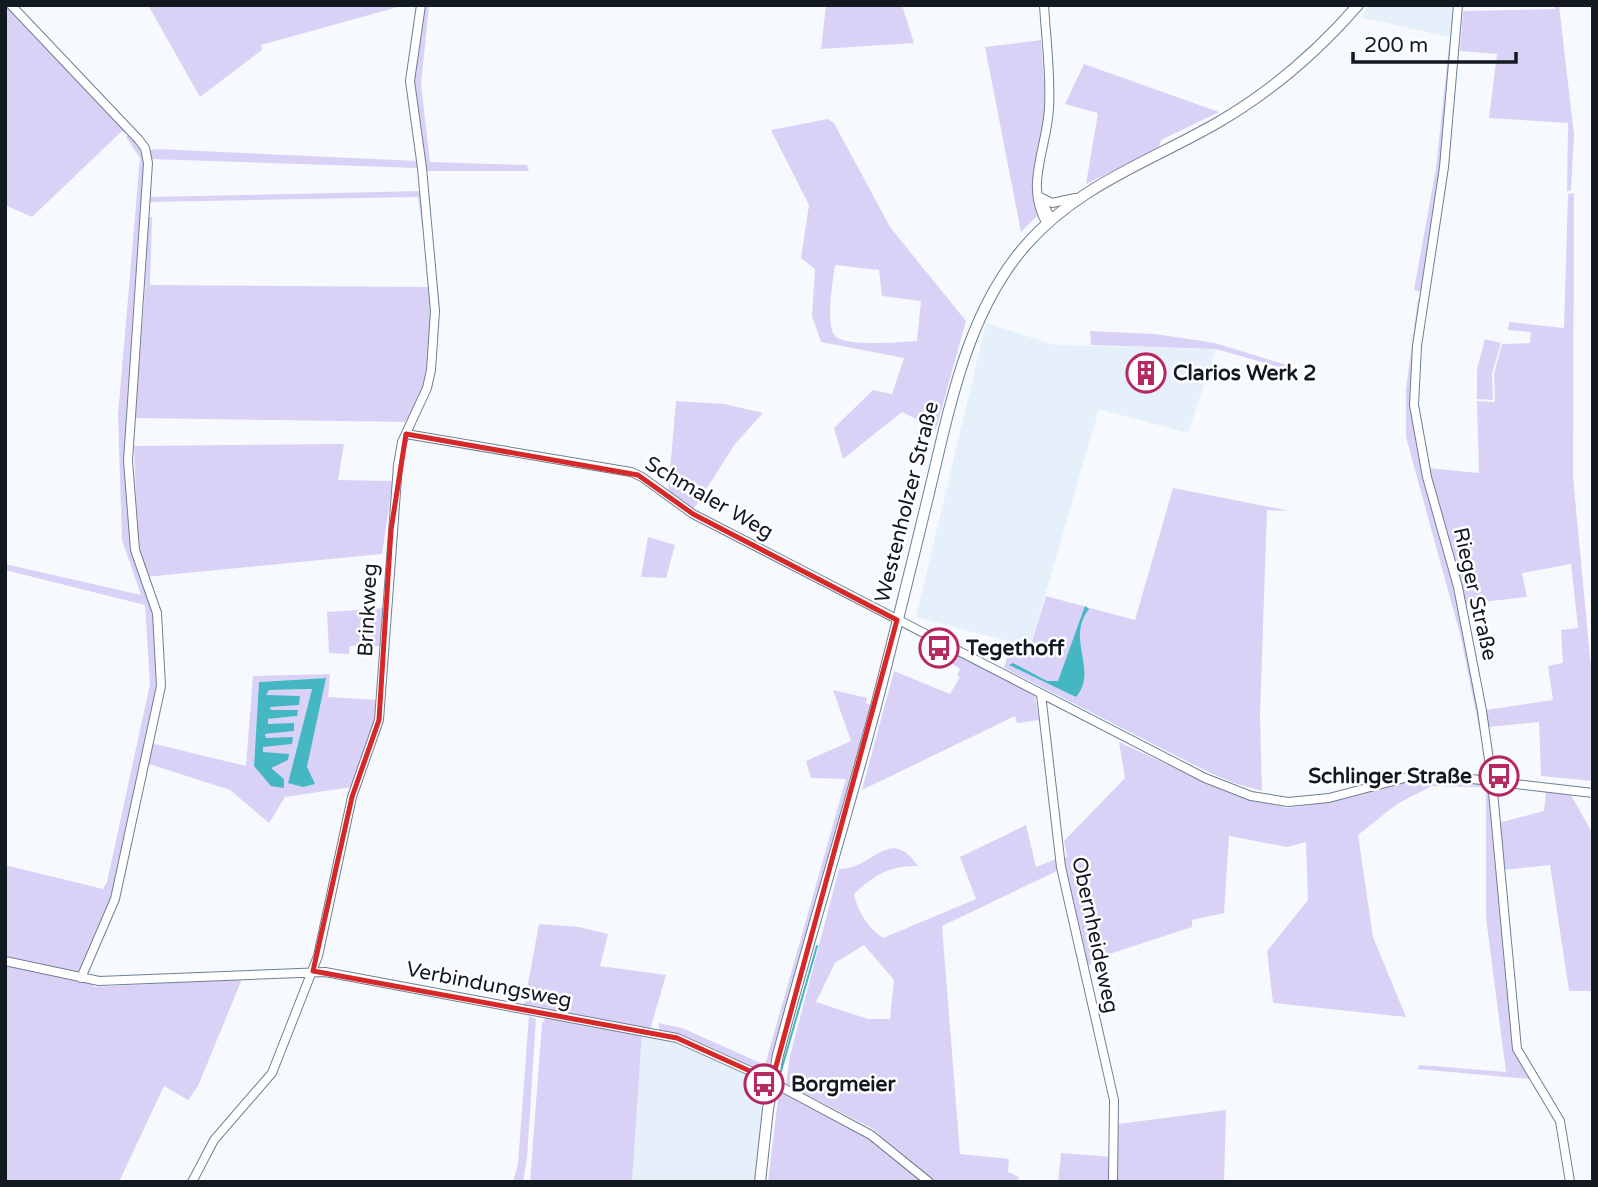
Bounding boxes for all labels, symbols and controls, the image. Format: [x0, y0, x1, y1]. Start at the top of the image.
scale bar [1353, 21, 1516, 65]
text: 200 m [1364, 33, 1428, 58]
building icon: Clarios Werk 2 [1125, 352, 1167, 394]
place label: Clarios Werk 2 [1173, 361, 1317, 386]
street label: Westenholzer Straße [870, 399, 944, 605]
street label: Schmaler Weg [640, 451, 778, 545]
street label: Rieger Straße [1448, 525, 1502, 663]
street label: Brinkweg [353, 563, 383, 657]
bus stop icon: Tegethoff [918, 627, 960, 669]
place label: Tegethoff [965, 636, 1065, 661]
bus stop icon: Schlinger Straße [1478, 755, 1520, 797]
place label: Schlinger Straße [1308, 764, 1472, 789]
street label: Obernheideweg [1066, 854, 1124, 1016]
street label: Verbindungsweg [404, 957, 574, 1013]
bus stop icon: Borgmeier [743, 1063, 785, 1105]
place label: Borgmeier [791, 1072, 896, 1097]

